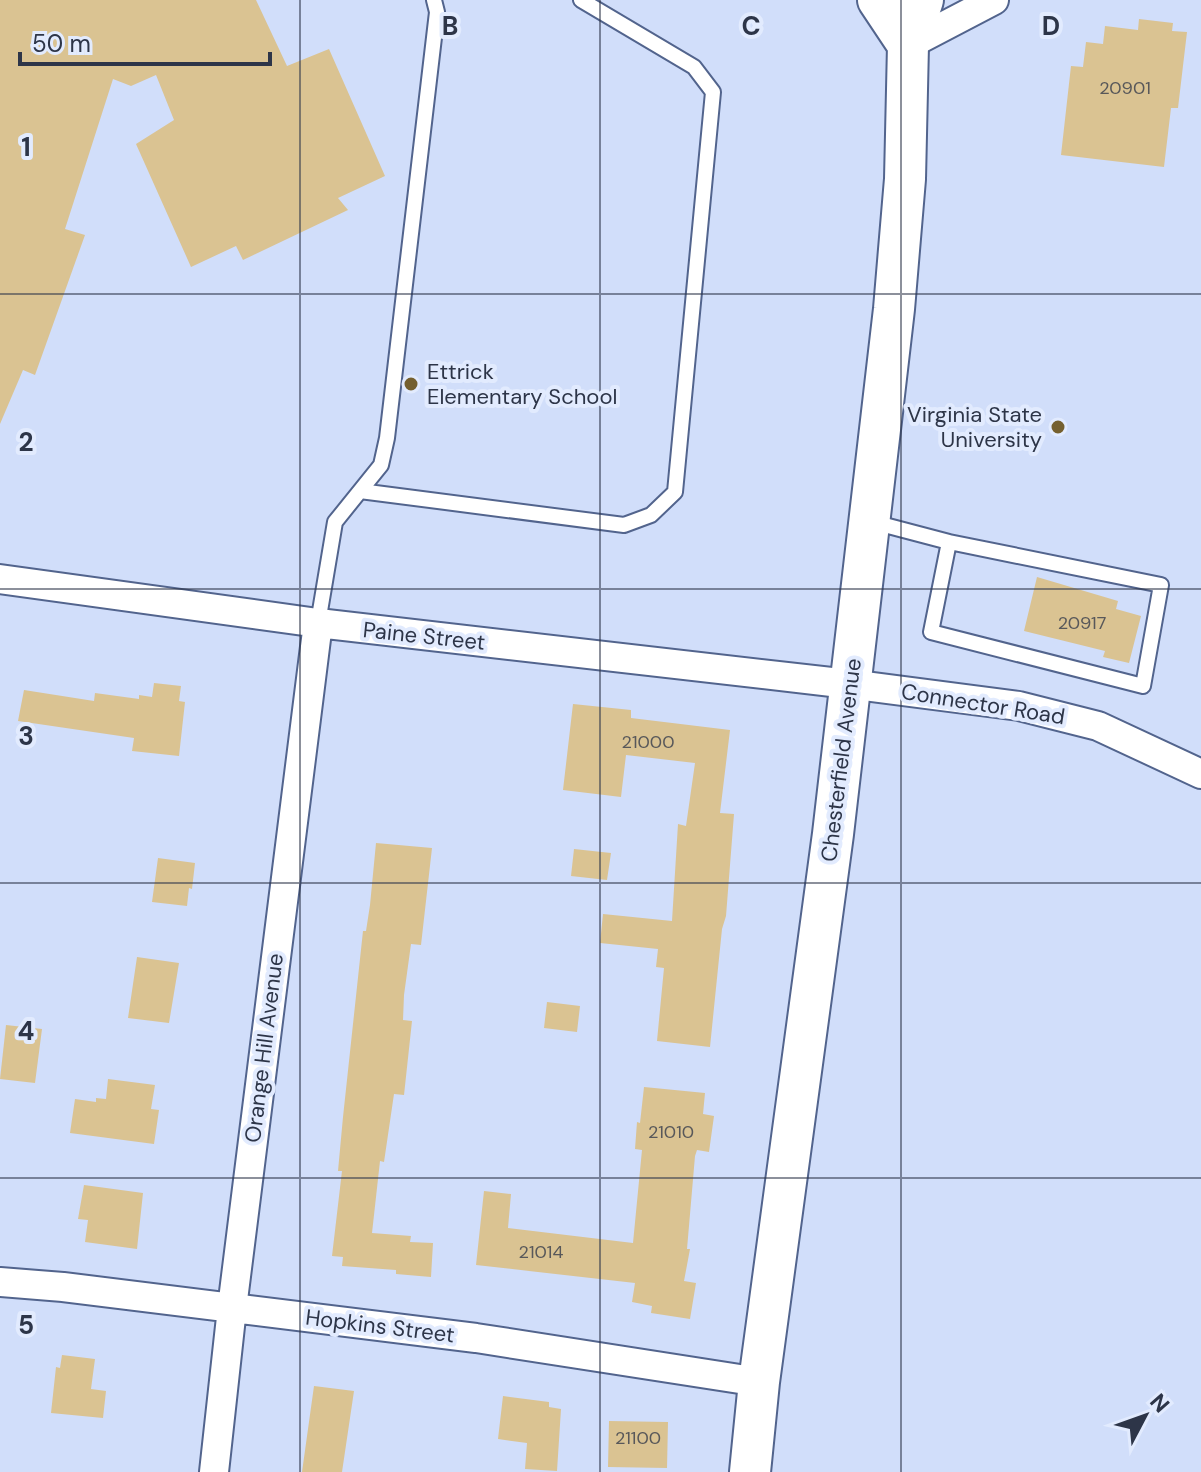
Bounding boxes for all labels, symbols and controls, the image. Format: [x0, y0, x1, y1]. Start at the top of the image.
text: B [442, 9, 458, 43]
text: C [741, 9, 761, 43]
text: D [1042, 9, 1060, 43]
scale bar [20, 16, 270, 66]
text: 50 m [32, 28, 91, 59]
house number: 20901 [1099, 76, 1151, 100]
text: 1 [21, 130, 31, 164]
place label: Ettrick Elementary School [427, 357, 617, 411]
marker: Ettrick Elementary School [402, 375, 420, 393]
place label: Virginia State University [907, 400, 1042, 454]
marker: Virginia State University [1049, 418, 1067, 436]
text: 2 [18, 425, 34, 459]
house number: 20917 [1058, 611, 1106, 635]
street label: Paine Street [361, 615, 487, 657]
street label: Chesterfield Avenue [814, 657, 868, 863]
street label: Connector Road [899, 677, 1067, 731]
text: 3 [18, 719, 34, 753]
house number: 21000 [622, 730, 674, 754]
street label: Orange Hill Avenue [238, 952, 290, 1144]
text: 4 [18, 1014, 34, 1048]
house number: 21010 [648, 1120, 694, 1144]
house number: 21014 [519, 1240, 563, 1264]
street label: Hopkins Street [304, 1302, 456, 1350]
text: 5 [18, 1308, 34, 1342]
north arrow [1105, 1376, 1185, 1456]
text: N [1144, 1388, 1176, 1419]
house number: 21100 [615, 1426, 661, 1450]

